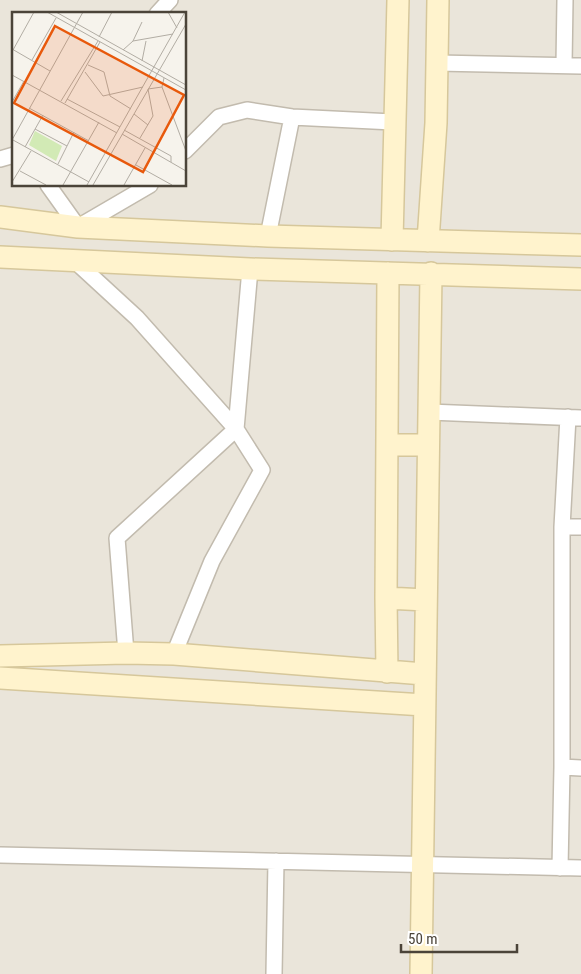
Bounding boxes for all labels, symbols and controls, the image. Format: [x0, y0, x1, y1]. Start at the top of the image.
inset map [12, 12, 186, 186]
scale bar [401, 922, 517, 954]
text: 50 m [408, 930, 438, 948]

